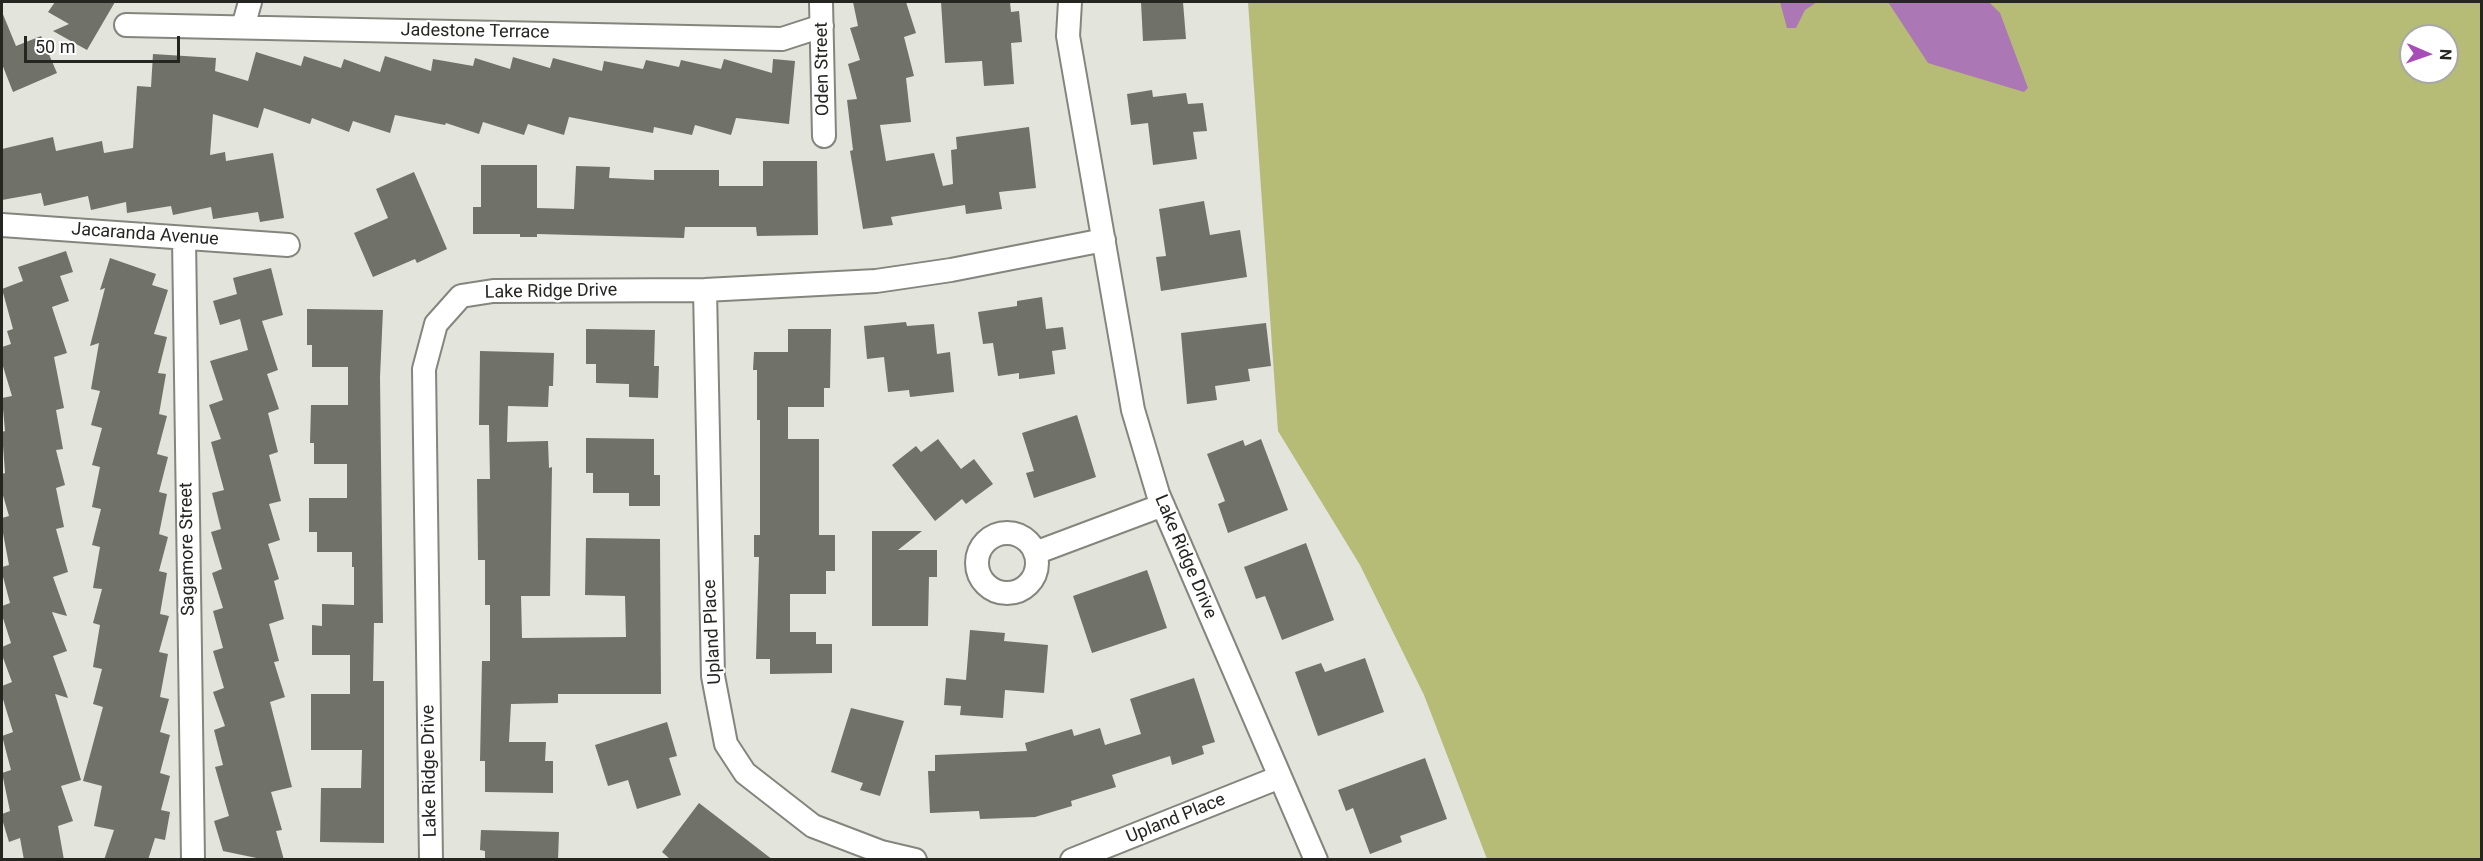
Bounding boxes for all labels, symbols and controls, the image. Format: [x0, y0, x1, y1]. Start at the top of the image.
street label: Jadestone Terrace [400, 20, 550, 44]
street label: Oden Street [811, 22, 835, 116]
scale bar [27, 24, 183, 62]
north arrow [2399, 24, 2459, 84]
text: 50 m [35, 36, 75, 57]
text: N [2436, 49, 2455, 61]
street label: Jacaranda Avenue [71, 219, 219, 251]
street label: Lake Ridge Drive [485, 280, 617, 304]
street label: Sagamore Street [176, 482, 200, 616]
street label: Lake Ridge Drive [1149, 492, 1221, 622]
street label: Upland Place [699, 579, 727, 685]
street label: Lake Ridge Drive [418, 705, 442, 837]
street label: Upland Place [1123, 789, 1229, 849]

